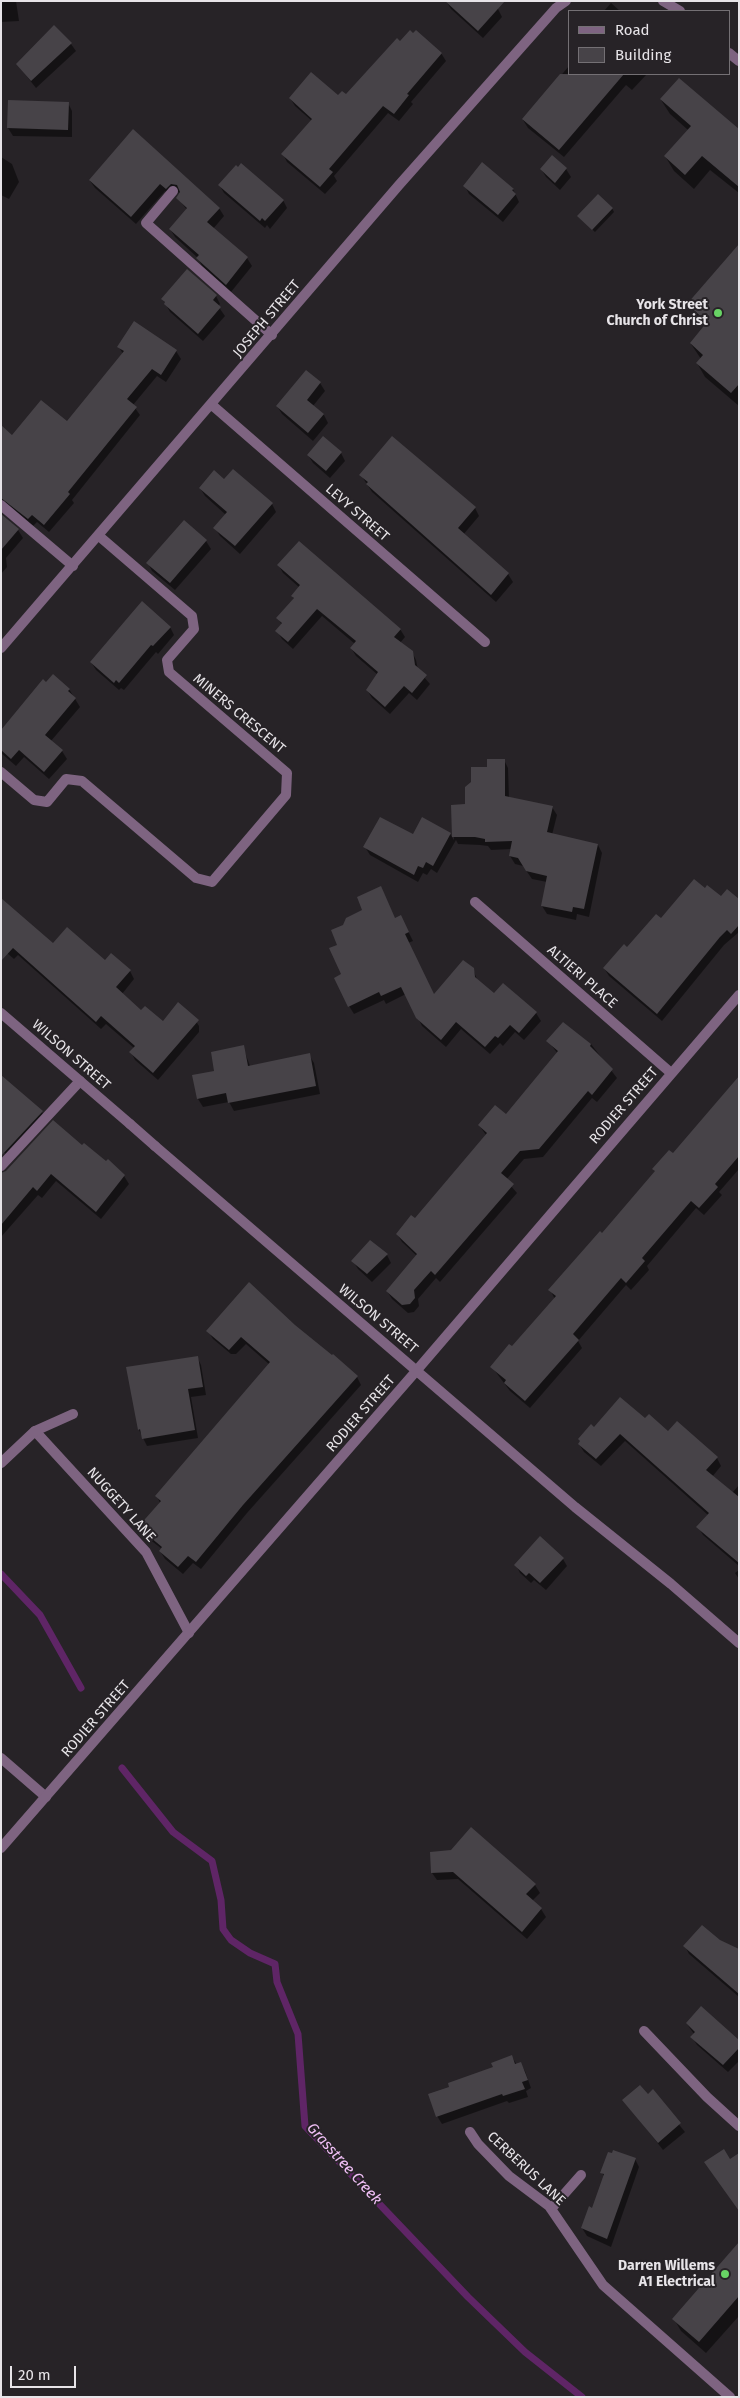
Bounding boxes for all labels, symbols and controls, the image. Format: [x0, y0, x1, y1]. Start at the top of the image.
legend [568, 10, 730, 75]
text: Road [615, 21, 650, 39]
text: Building [615, 46, 671, 64]
street label: JOSEPH STREET [230, 277, 304, 361]
place label: York Street Church of Christ [607, 297, 708, 330]
marker: York Street Church of Christ [712, 307, 724, 319]
street label: LEVY STREET [322, 481, 392, 545]
street label: MINERS CRESCENT [189, 671, 289, 757]
street label: ALTIERI PLACE [544, 942, 620, 1012]
street label: WILSON STREET [28, 1016, 114, 1094]
street label: RODIER STREET [586, 1064, 662, 1148]
street label: WILSON STREET [335, 1281, 421, 1357]
street label: RODIER STREET [323, 1372, 399, 1456]
street label: NUGGETY LANE [83, 1464, 159, 1546]
street label: RODIER STREET [58, 1677, 134, 1761]
water label: Grasstree Creek [303, 2119, 385, 2209]
street label: CERBERUS LANE [483, 2129, 569, 2209]
place label: Darren Willems A1 Electrical [618, 2258, 715, 2290]
marker: Darren Willems A1 Electrical [719, 2268, 731, 2280]
scale bar [12, 2356, 79, 2388]
text: 20 m [18, 2366, 51, 2384]

